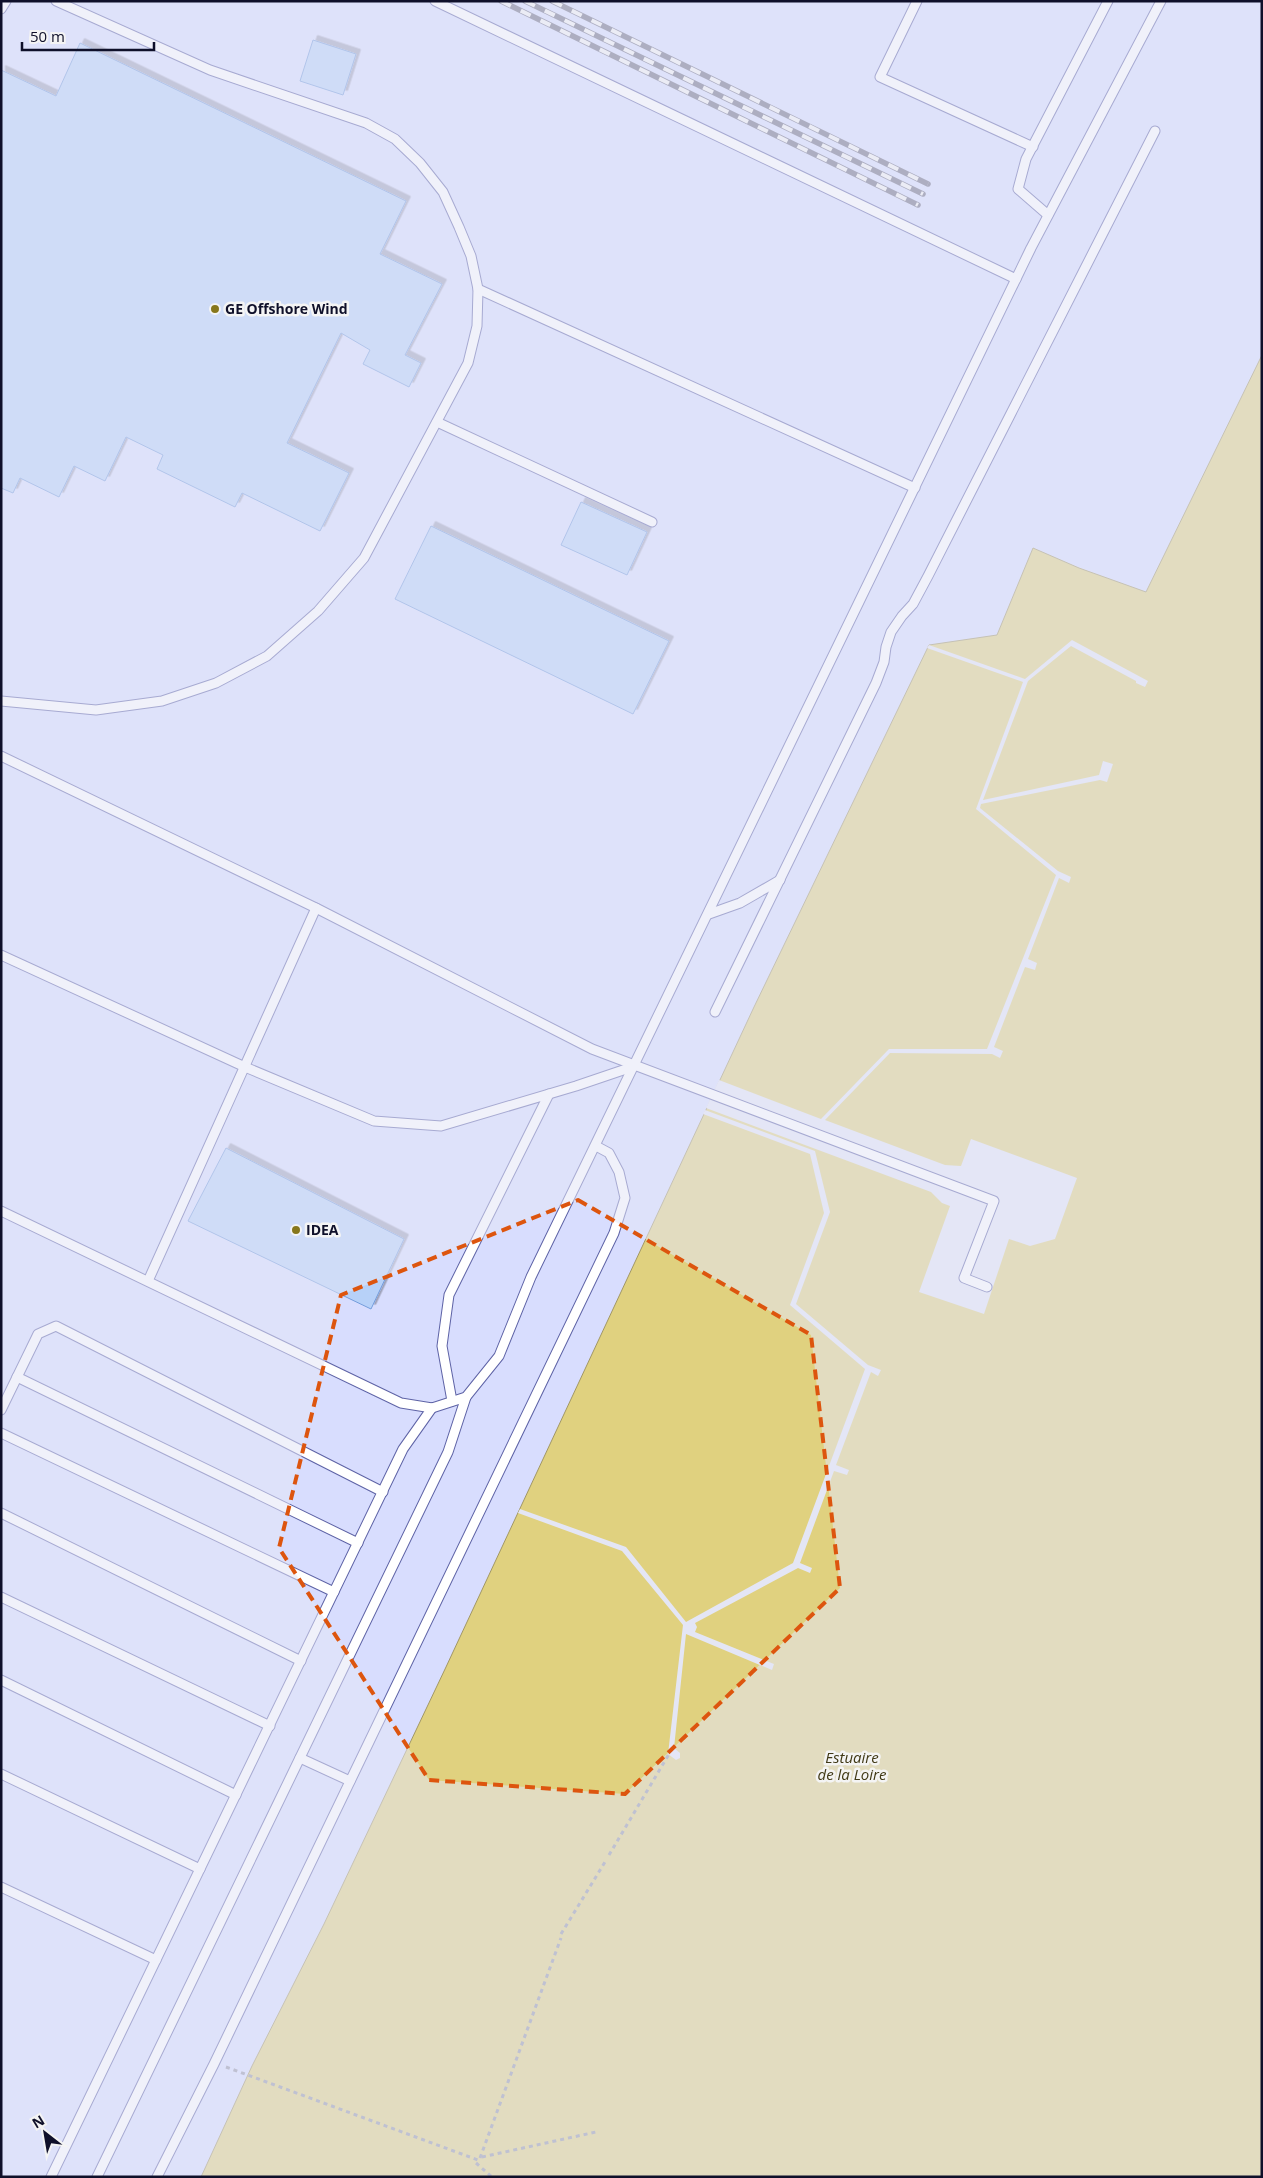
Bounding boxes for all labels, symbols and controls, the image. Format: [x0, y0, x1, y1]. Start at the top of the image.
scale bar [22, 20, 155, 52]
text: 50 m [30, 26, 65, 46]
place label: GE Offshore Wind [225, 299, 348, 318]
marker: GE Offshore Wind [209, 303, 221, 315]
place label: IDEA [306, 1220, 339, 1239]
marker: IDEA [290, 1224, 302, 1236]
water label: Estuaire de la Loire [817, 1747, 887, 1784]
north arrow [20, 2108, 70, 2158]
text: N [28, 2110, 48, 2133]

